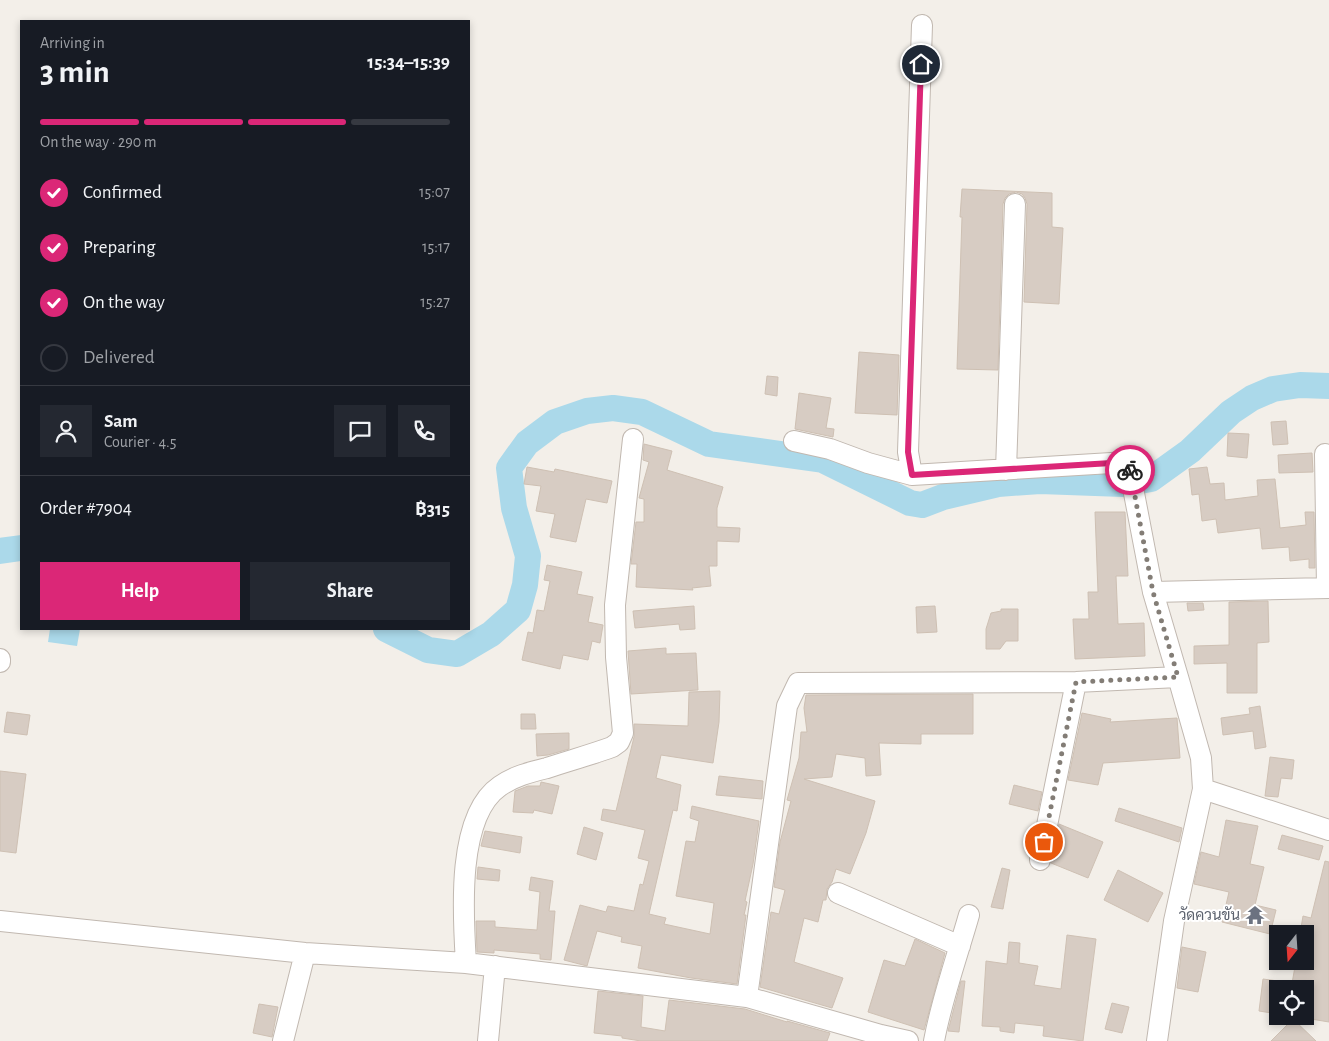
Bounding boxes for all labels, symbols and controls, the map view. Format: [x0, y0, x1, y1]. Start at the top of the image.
text: Arriving in [40, 35, 105, 51]
pin [900, 43, 942, 85]
icon: home [907, 50, 935, 78]
text: 15:34–15:39 [367, 53, 450, 72]
text: 3 min [40, 56, 110, 88]
text: On the way · 290 m [40, 134, 157, 150]
icon: check [40, 179, 68, 207]
text: Confirmed [83, 183, 162, 202]
text: 15:07 [419, 184, 450, 200]
icon: check [40, 234, 68, 262]
text: Preparing [83, 238, 156, 257]
text: 15:17 [422, 239, 450, 255]
icon: check [40, 289, 68, 317]
text: On the way [83, 293, 165, 312]
text: 15:27 [420, 294, 450, 310]
text: Delivered [83, 348, 155, 367]
button: person [40, 405, 92, 457]
button: chat [334, 405, 386, 457]
button: phone [398, 405, 450, 457]
text: Sam [104, 412, 138, 431]
text: Courier · 4.5 [104, 434, 176, 450]
courier [1105, 445, 1155, 495]
icon: bike [1116, 456, 1144, 484]
text: Order #7904 [40, 499, 132, 518]
text: ฿315 [415, 500, 450, 519]
button: Help [40, 562, 240, 620]
button: Share [250, 562, 450, 620]
pin [1023, 821, 1065, 863]
icon: bag [1030, 828, 1058, 856]
temple icon: วัดควนขัน [1244, 904, 1266, 926]
place label: วัดควนขัน [1179, 906, 1240, 923]
north arrow [1269, 925, 1314, 970]
map controls [1269, 925, 1314, 1025]
button: locate [1269, 980, 1314, 1025]

